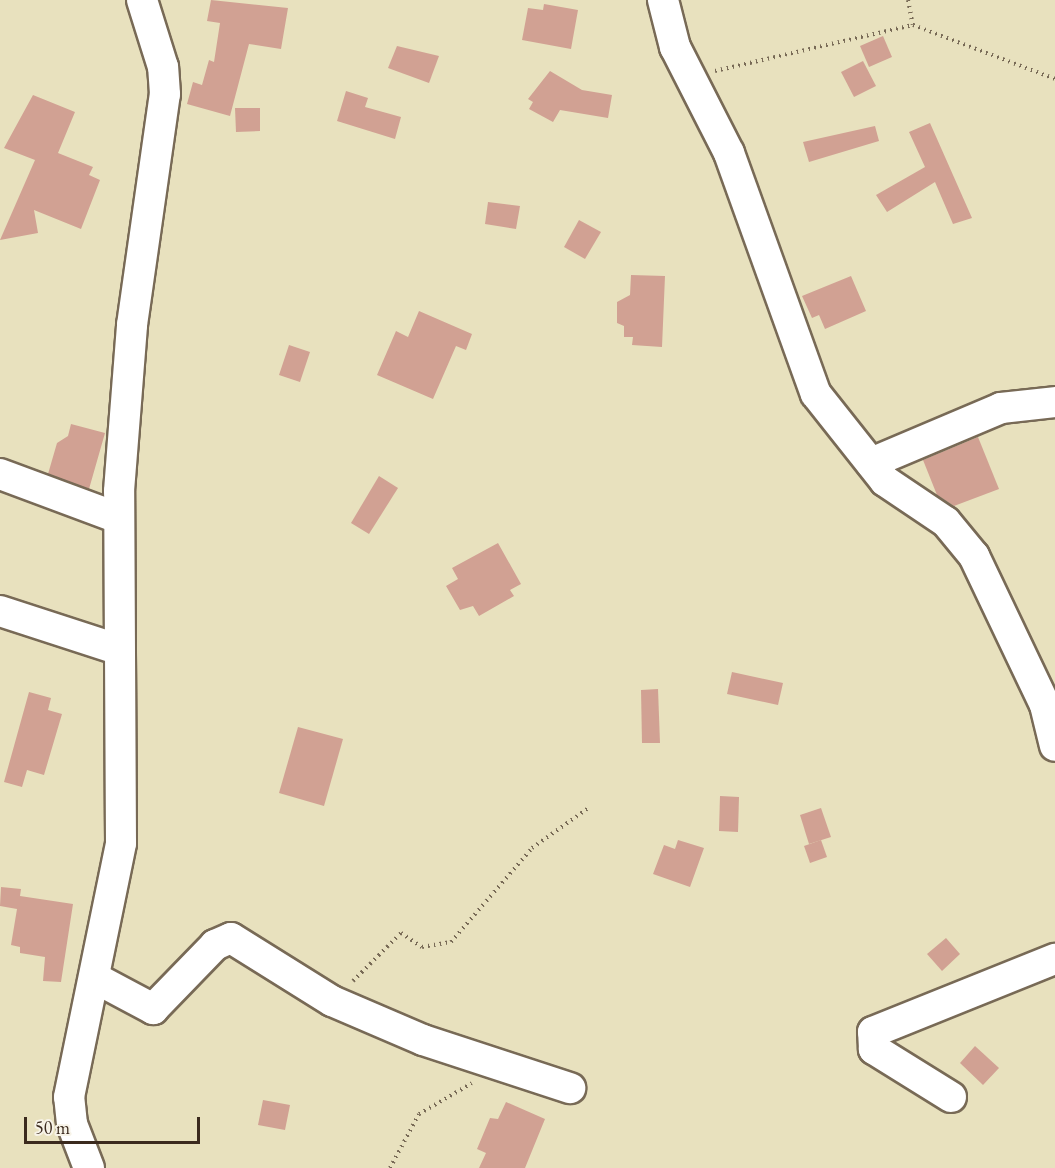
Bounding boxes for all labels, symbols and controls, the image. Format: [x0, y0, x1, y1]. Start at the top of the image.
scale bar [27, 1105, 202, 1143]
text: 50 m [35, 1116, 70, 1139]

